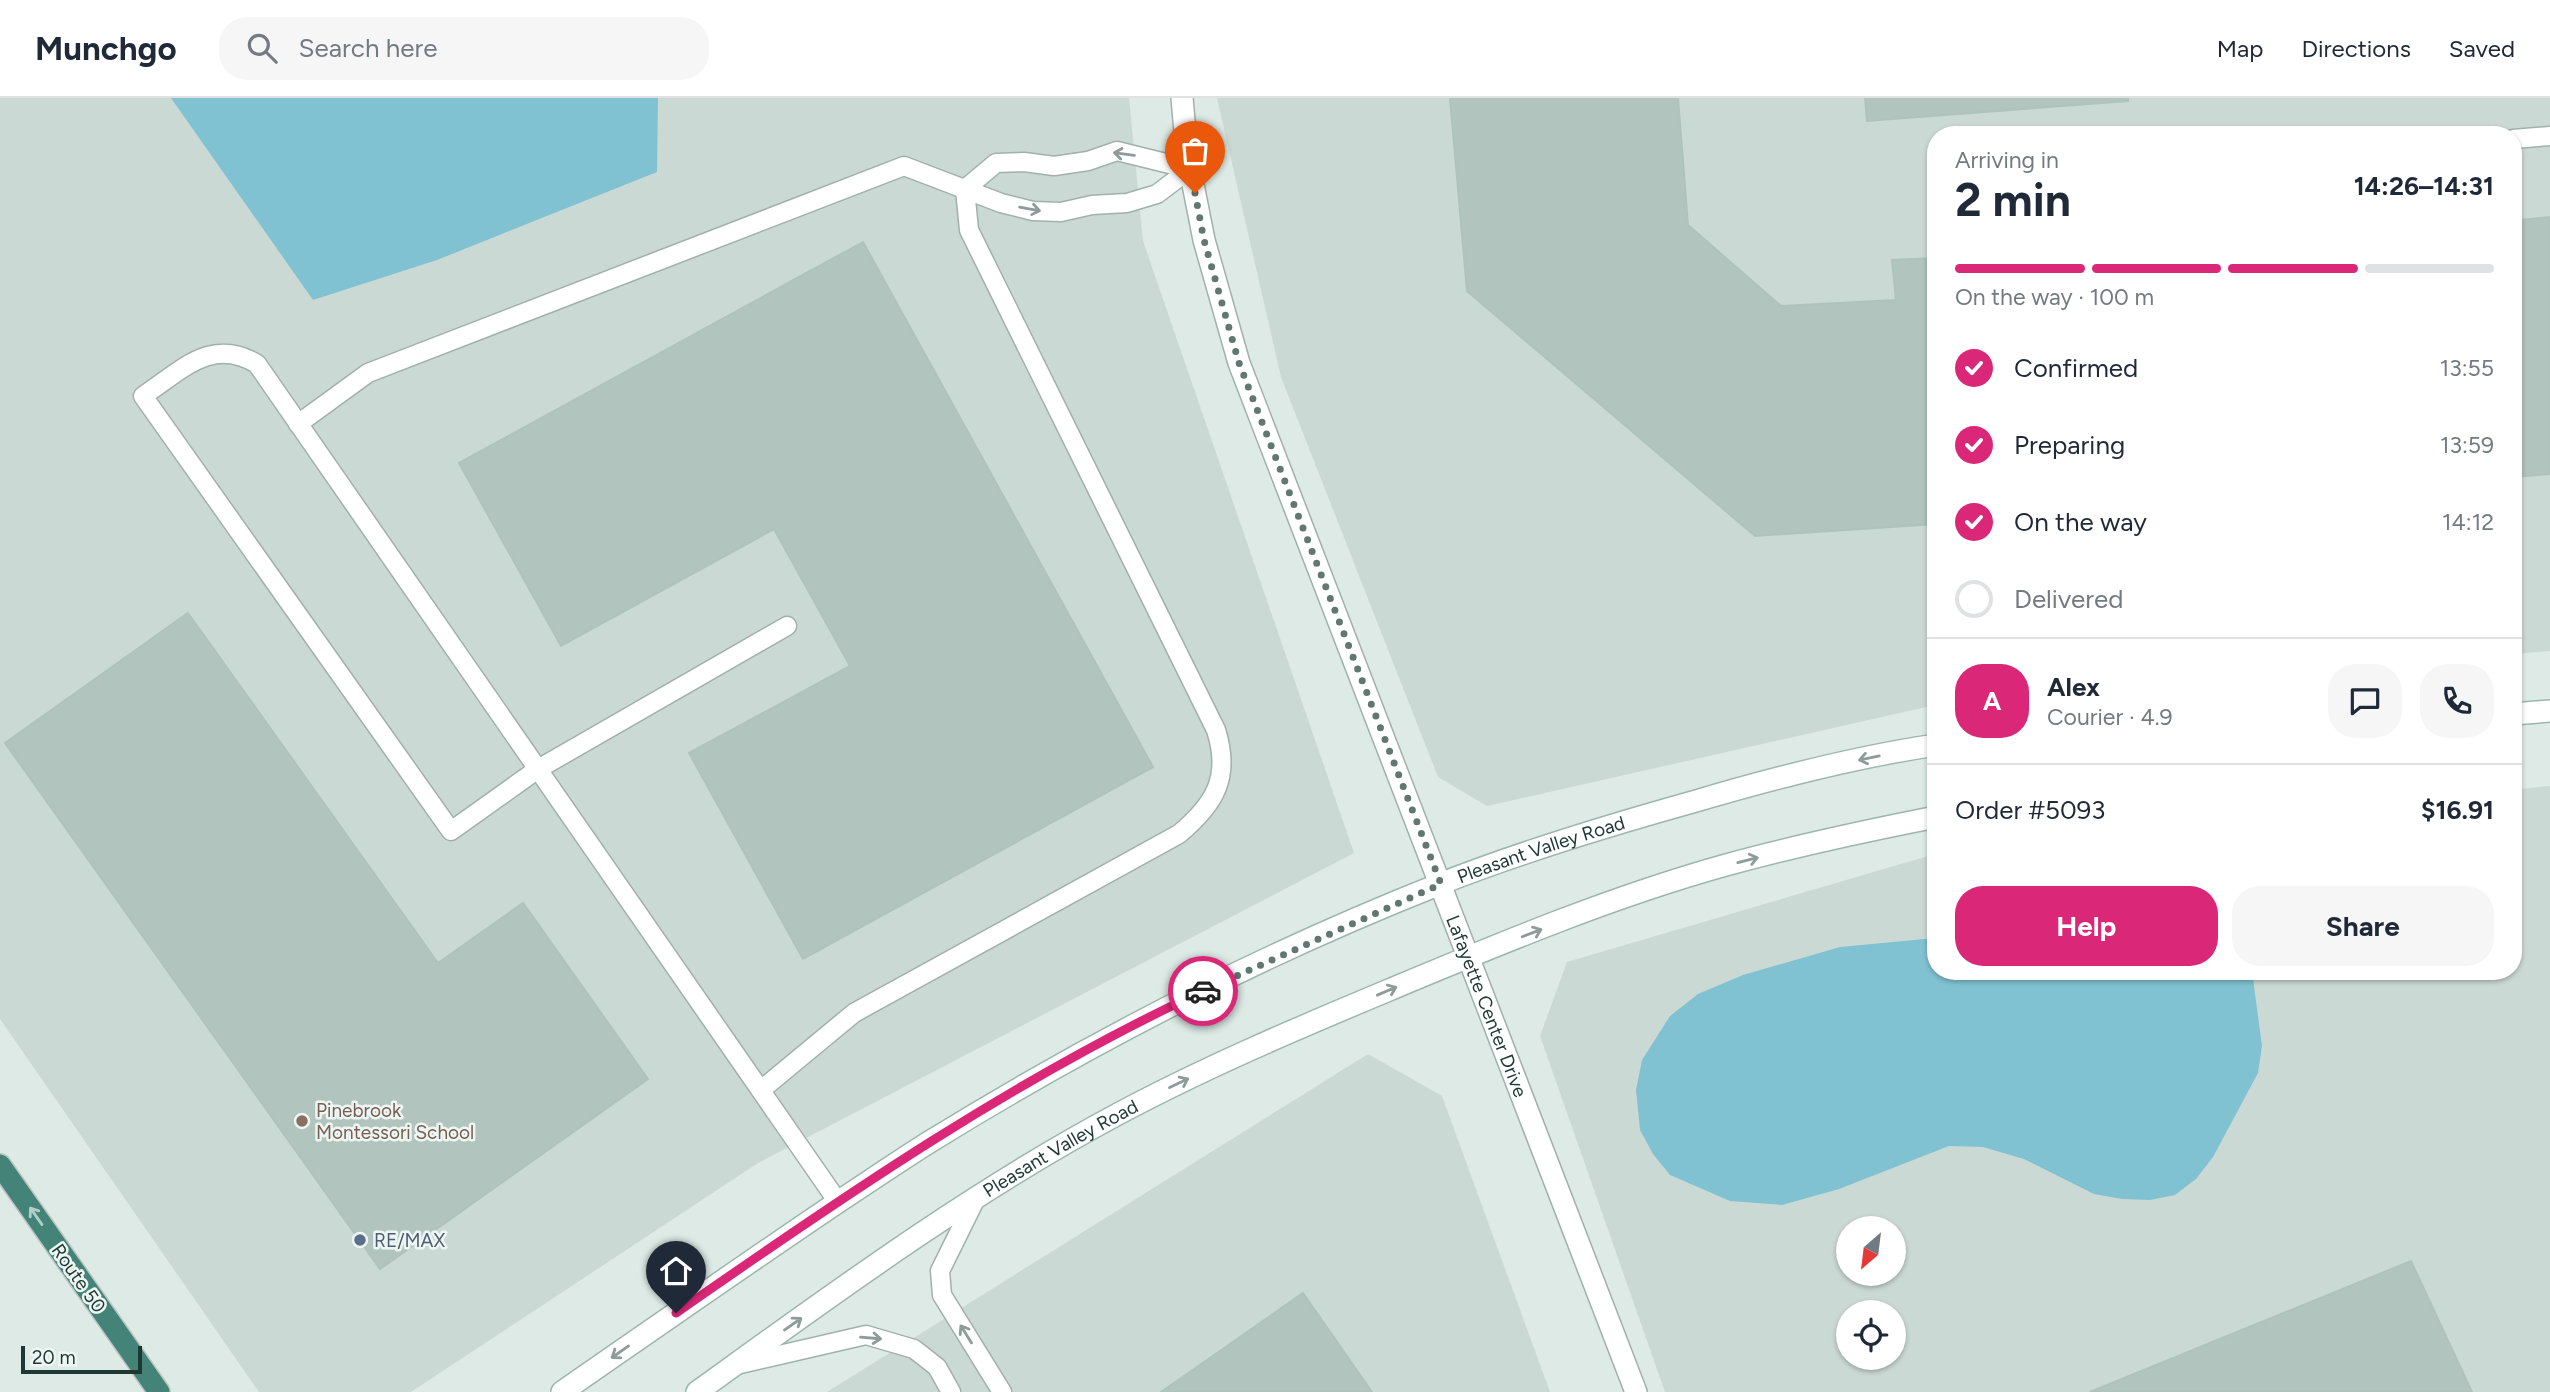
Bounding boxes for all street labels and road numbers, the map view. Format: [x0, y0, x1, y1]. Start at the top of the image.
street label: Pleasant Valley Road [1454, 811, 1628, 888]
street label: Lafayette Center Drive [1441, 912, 1532, 1100]
street label: Pleasant Valley Road [979, 1095, 1142, 1202]
street label: Route 50 [47, 1239, 111, 1317]

